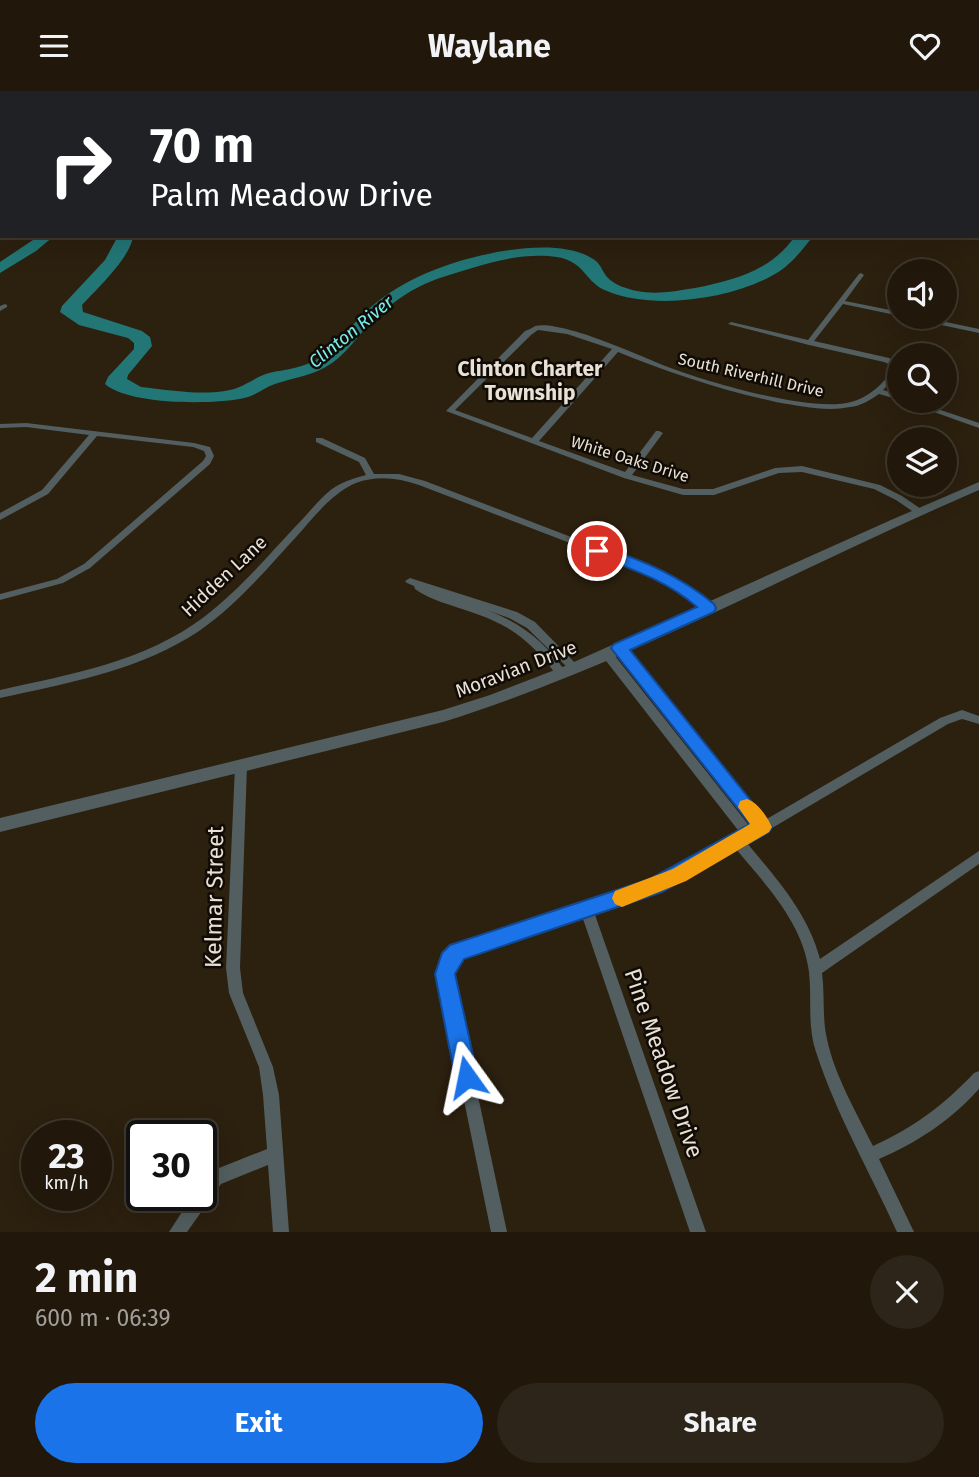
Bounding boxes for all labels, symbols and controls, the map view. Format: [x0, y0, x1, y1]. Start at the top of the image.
icon: menu [35, 27, 73, 65]
text: Waylane [428, 27, 551, 65]
icon: heart [906, 27, 944, 65]
text: 70 m [150, 116, 254, 175]
icon: right [35, 119, 126, 210]
text: Palm Meadow Drive [150, 176, 433, 214]
map controls [887, 259, 957, 497]
button: sound [887, 259, 957, 329]
water label: Clinton River [304, 290, 399, 373]
button: search [887, 343, 957, 413]
street label: South Riverhill Drive [676, 349, 826, 401]
district label: Clinton Charter Township [458, 356, 603, 406]
button: layers [887, 427, 957, 497]
street label: White Oaks Drive [569, 432, 691, 486]
pin [567, 521, 627, 581]
street label: Hidden Lane [176, 531, 272, 621]
icon: arrive [578, 532, 616, 570]
street label: Moravian Drive [452, 635, 580, 703]
street label: Kelmar Street [199, 825, 229, 968]
street label: Pine Meadow Drive [618, 965, 710, 1161]
position arrow [430, 1040, 504, 1114]
speed limit sign: 30 [126, 1120, 217, 1211]
text: 23 [48, 1135, 85, 1177]
text: km/h [44, 1172, 89, 1194]
text: 2 min [35, 1253, 138, 1303]
button: close [870, 1255, 944, 1329]
text: 600 m · 06:39 [35, 1304, 171, 1332]
button: Exit [35, 1383, 483, 1463]
button: Share [497, 1383, 944, 1463]

